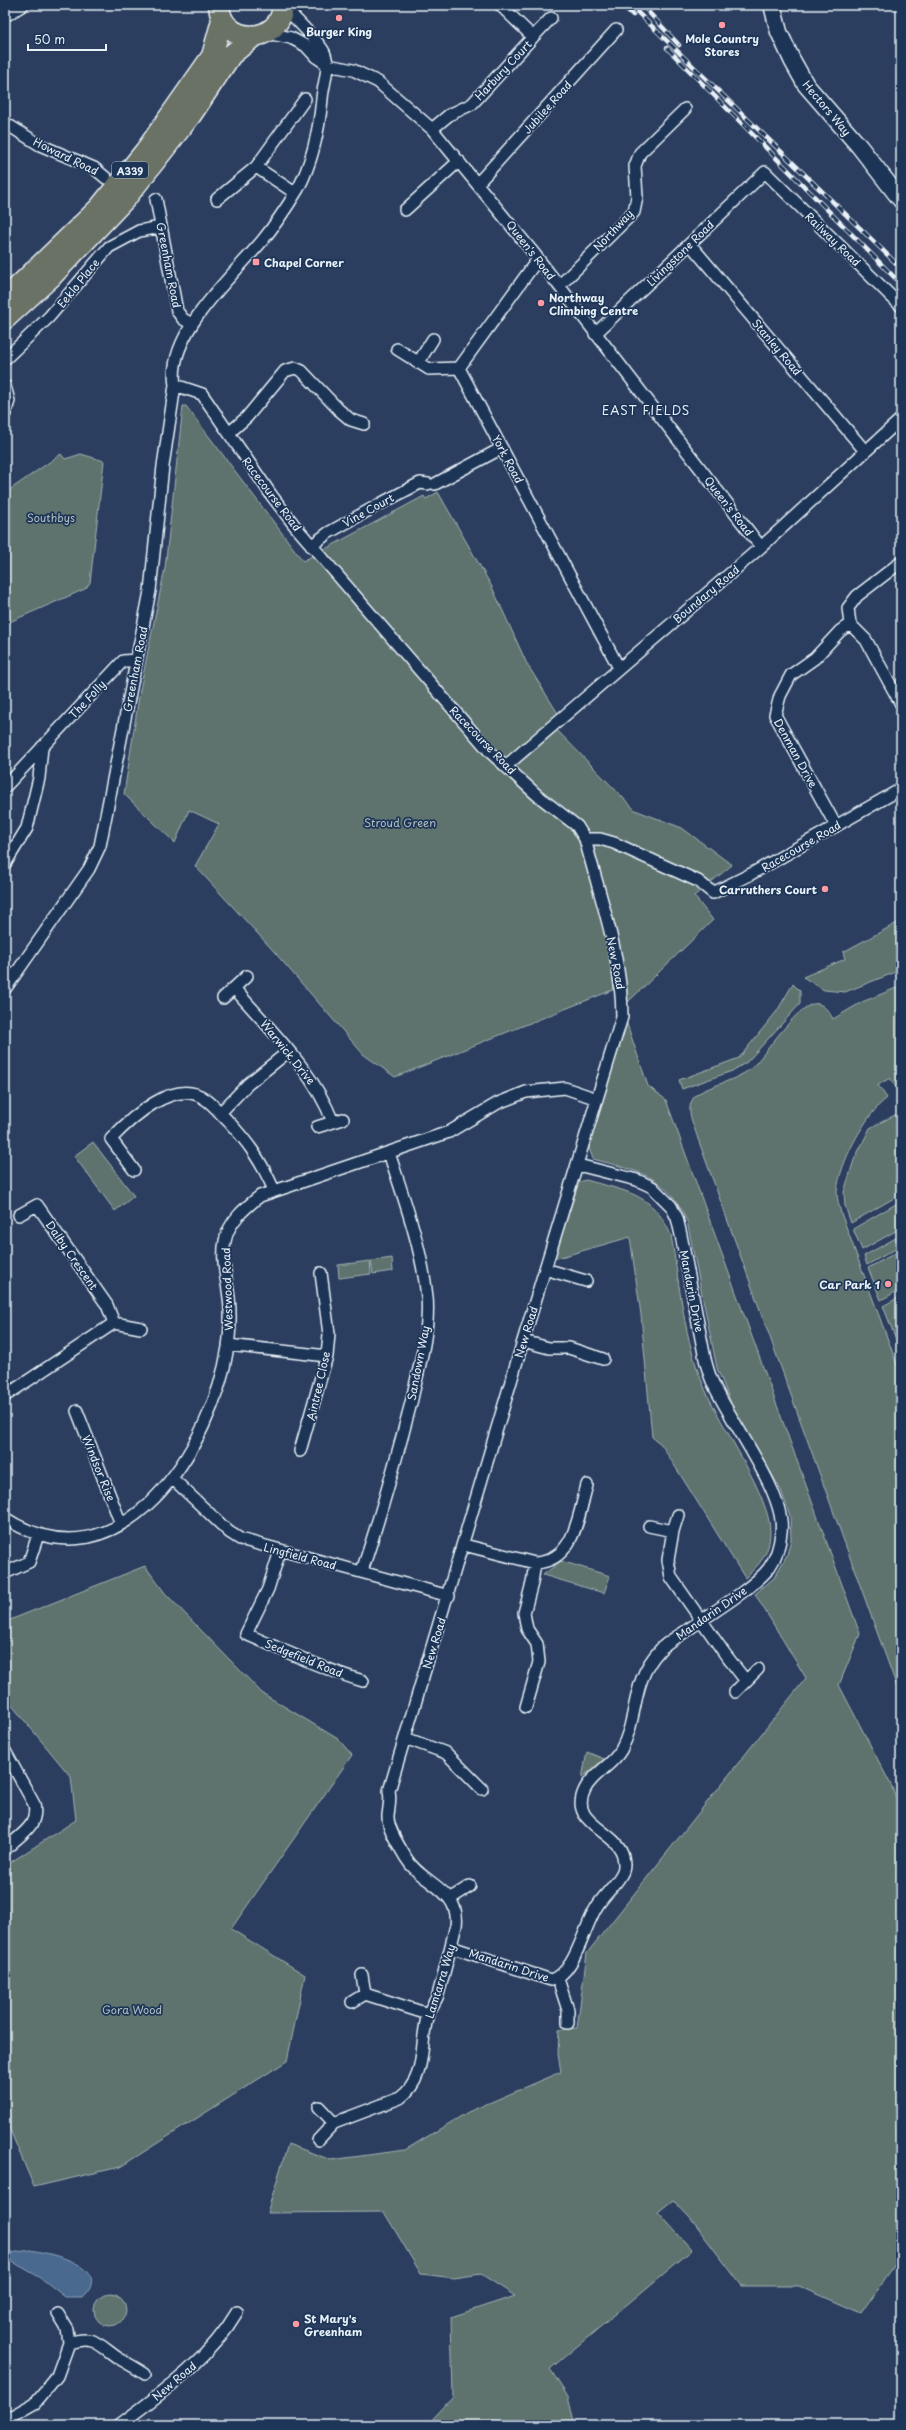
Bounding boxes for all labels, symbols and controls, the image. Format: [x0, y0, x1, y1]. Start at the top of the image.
marker: Burger King [334, 13, 344, 23]
marker: Mole Country Stores [717, 20, 727, 30]
place label: Burger King [306, 23, 372, 40]
scale bar [28, 26, 106, 52]
text: 50 m [34, 30, 65, 48]
place label: Mole Country Stores [685, 30, 759, 60]
street label: Harbury Court [471, 36, 536, 104]
street label: Jubilee Road [519, 77, 575, 137]
street label: Hectors Way [799, 77, 855, 139]
street label: Howard Road [31, 133, 101, 179]
road number: A339 [112, 162, 148, 178]
street label: Northway [589, 205, 637, 255]
street label: Railway Road [801, 208, 865, 270]
street label: Livingstone Road [642, 216, 718, 290]
street label: Queen's Road [502, 217, 560, 283]
street label: Greenham Road [152, 221, 186, 309]
place label: Chapel Corner [264, 254, 344, 271]
street label: Eeklo Place [53, 255, 103, 311]
marker: Chapel Corner [251, 257, 261, 267]
place label: Northway Climbing Centre [549, 289, 638, 319]
marker: Northway Climbing Centre [536, 298, 546, 308]
street label: Stanley Road [748, 315, 806, 379]
district label: EAST FIELDS [602, 401, 690, 419]
street label: York Road [488, 432, 528, 486]
street label: Racecourse Road [238, 453, 306, 535]
street label: Queen's Road [700, 473, 758, 539]
street label: Vine Court [339, 489, 397, 531]
park label: Southbys [27, 509, 75, 526]
street label: Boundary Road [669, 561, 743, 627]
street label: Greenham Road [118, 625, 152, 713]
street label: The Folly [65, 676, 109, 722]
street label: Racecourse Road [446, 702, 520, 778]
street label: Denman Drive [770, 715, 822, 791]
park label: Stroud Green [364, 814, 436, 831]
street label: Racecourse Road [758, 816, 844, 876]
place label: Carruthers Court [719, 881, 817, 898]
marker: Carruthers Court [820, 884, 830, 894]
street label: New Road [603, 935, 629, 991]
street label: Warwick Drive [257, 1016, 320, 1088]
street label: Dalby Crescent [42, 1217, 103, 1294]
street label: Westwood Road [217, 1247, 237, 1331]
street label: Mandarin Drive [676, 1248, 708, 1334]
place label: Car Park 1 [819, 1276, 880, 1293]
marker: Car Park 1 [883, 1279, 893, 1289]
street label: New Road [510, 1304, 542, 1360]
street label: Sandown Way [402, 1324, 434, 1402]
street label: Aintree Close [302, 1349, 334, 1422]
street label: Windsor Rise [78, 1432, 120, 1504]
street label: Lingfield Road [262, 1538, 338, 1574]
street label: Mandarin Drive [672, 1582, 750, 1644]
street label: New Road [418, 1615, 450, 1671]
street label: Sedgefield Road [263, 1635, 345, 1681]
street label: Lamtarra Way [421, 1942, 459, 2020]
street label: Mandarin Drive [467, 1944, 551, 1986]
park label: Gora Wood [102, 2001, 162, 2018]
place label: St Mary's Greenham [304, 2310, 362, 2340]
marker: St Mary's Greenham [291, 2319, 301, 2329]
street label: New Road [148, 2357, 200, 2405]

